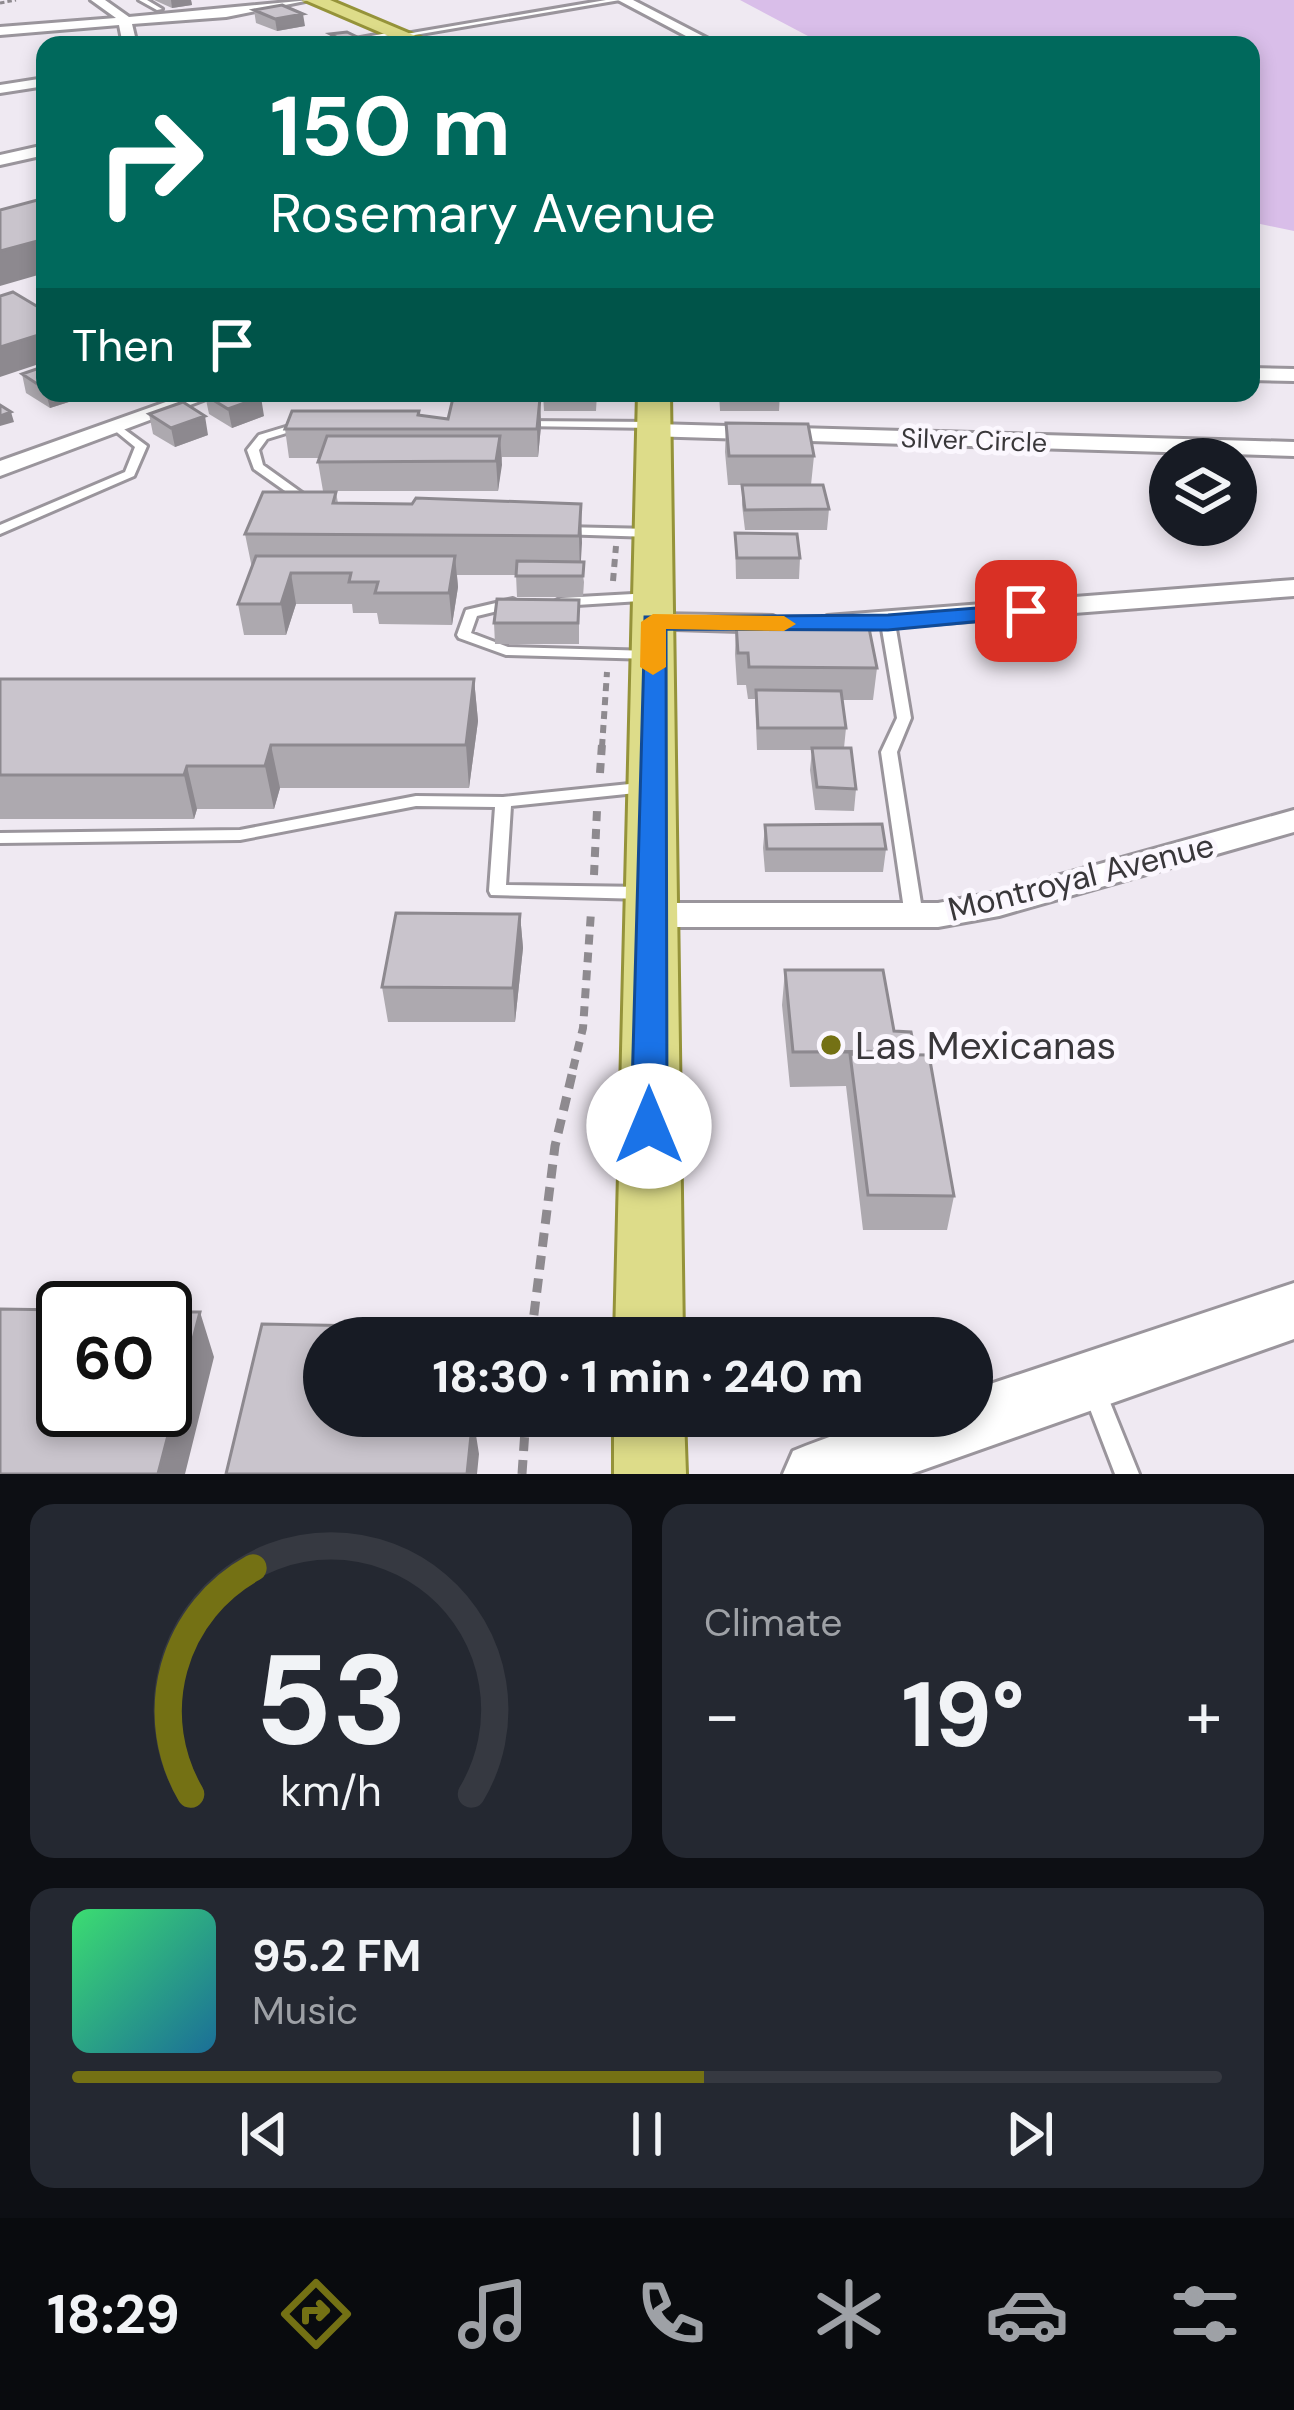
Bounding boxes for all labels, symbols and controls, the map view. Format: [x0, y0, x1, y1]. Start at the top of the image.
text: 150 m [270, 72, 511, 181]
icon: right [72, 84, 228, 240]
text: Rosemary Avenue [270, 178, 716, 249]
icon: arrive [199, 312, 265, 378]
text: Then [72, 316, 175, 375]
street label: Silver Circle [900, 420, 1048, 460]
map controls [1149, 438, 1257, 546]
button: layers [1149, 438, 1257, 546]
pin [975, 560, 1077, 662]
icon: arrive [993, 578, 1059, 644]
street label: Montroyal Avenue [944, 823, 1218, 931]
place label: Las Mexicanas [855, 1020, 1116, 1071]
marker: Las Mexicanas [818, 1032, 844, 1058]
position arrow [586, 1063, 712, 1189]
speed limit sign: 60 [36, 1281, 192, 1437]
text: 18:30 · 1 min · 240 m [433, 1347, 863, 1406]
text: Climate [704, 1597, 842, 1648]
text: 53 [255, 1619, 407, 1782]
text: 19° [901, 1657, 1025, 1774]
text: − [704, 1673, 740, 1758]
text: + [1186, 1673, 1222, 1758]
text: km/h [280, 1763, 382, 1819]
text: 95.2 FM [252, 1926, 421, 1985]
text: Music [252, 1985, 358, 2036]
icon: previous [231, 2101, 297, 2167]
icon: pause [614, 2101, 680, 2167]
icon: next [997, 2101, 1063, 2167]
icon: directions [274, 2272, 358, 2356]
icon: music [451, 2272, 535, 2356]
icon: phone [629, 2272, 713, 2356]
icon: climate [807, 2272, 891, 2356]
icon: car [985, 2272, 1069, 2356]
icon: filters [1163, 2272, 1247, 2356]
text: 18:29 [47, 2279, 180, 2350]

